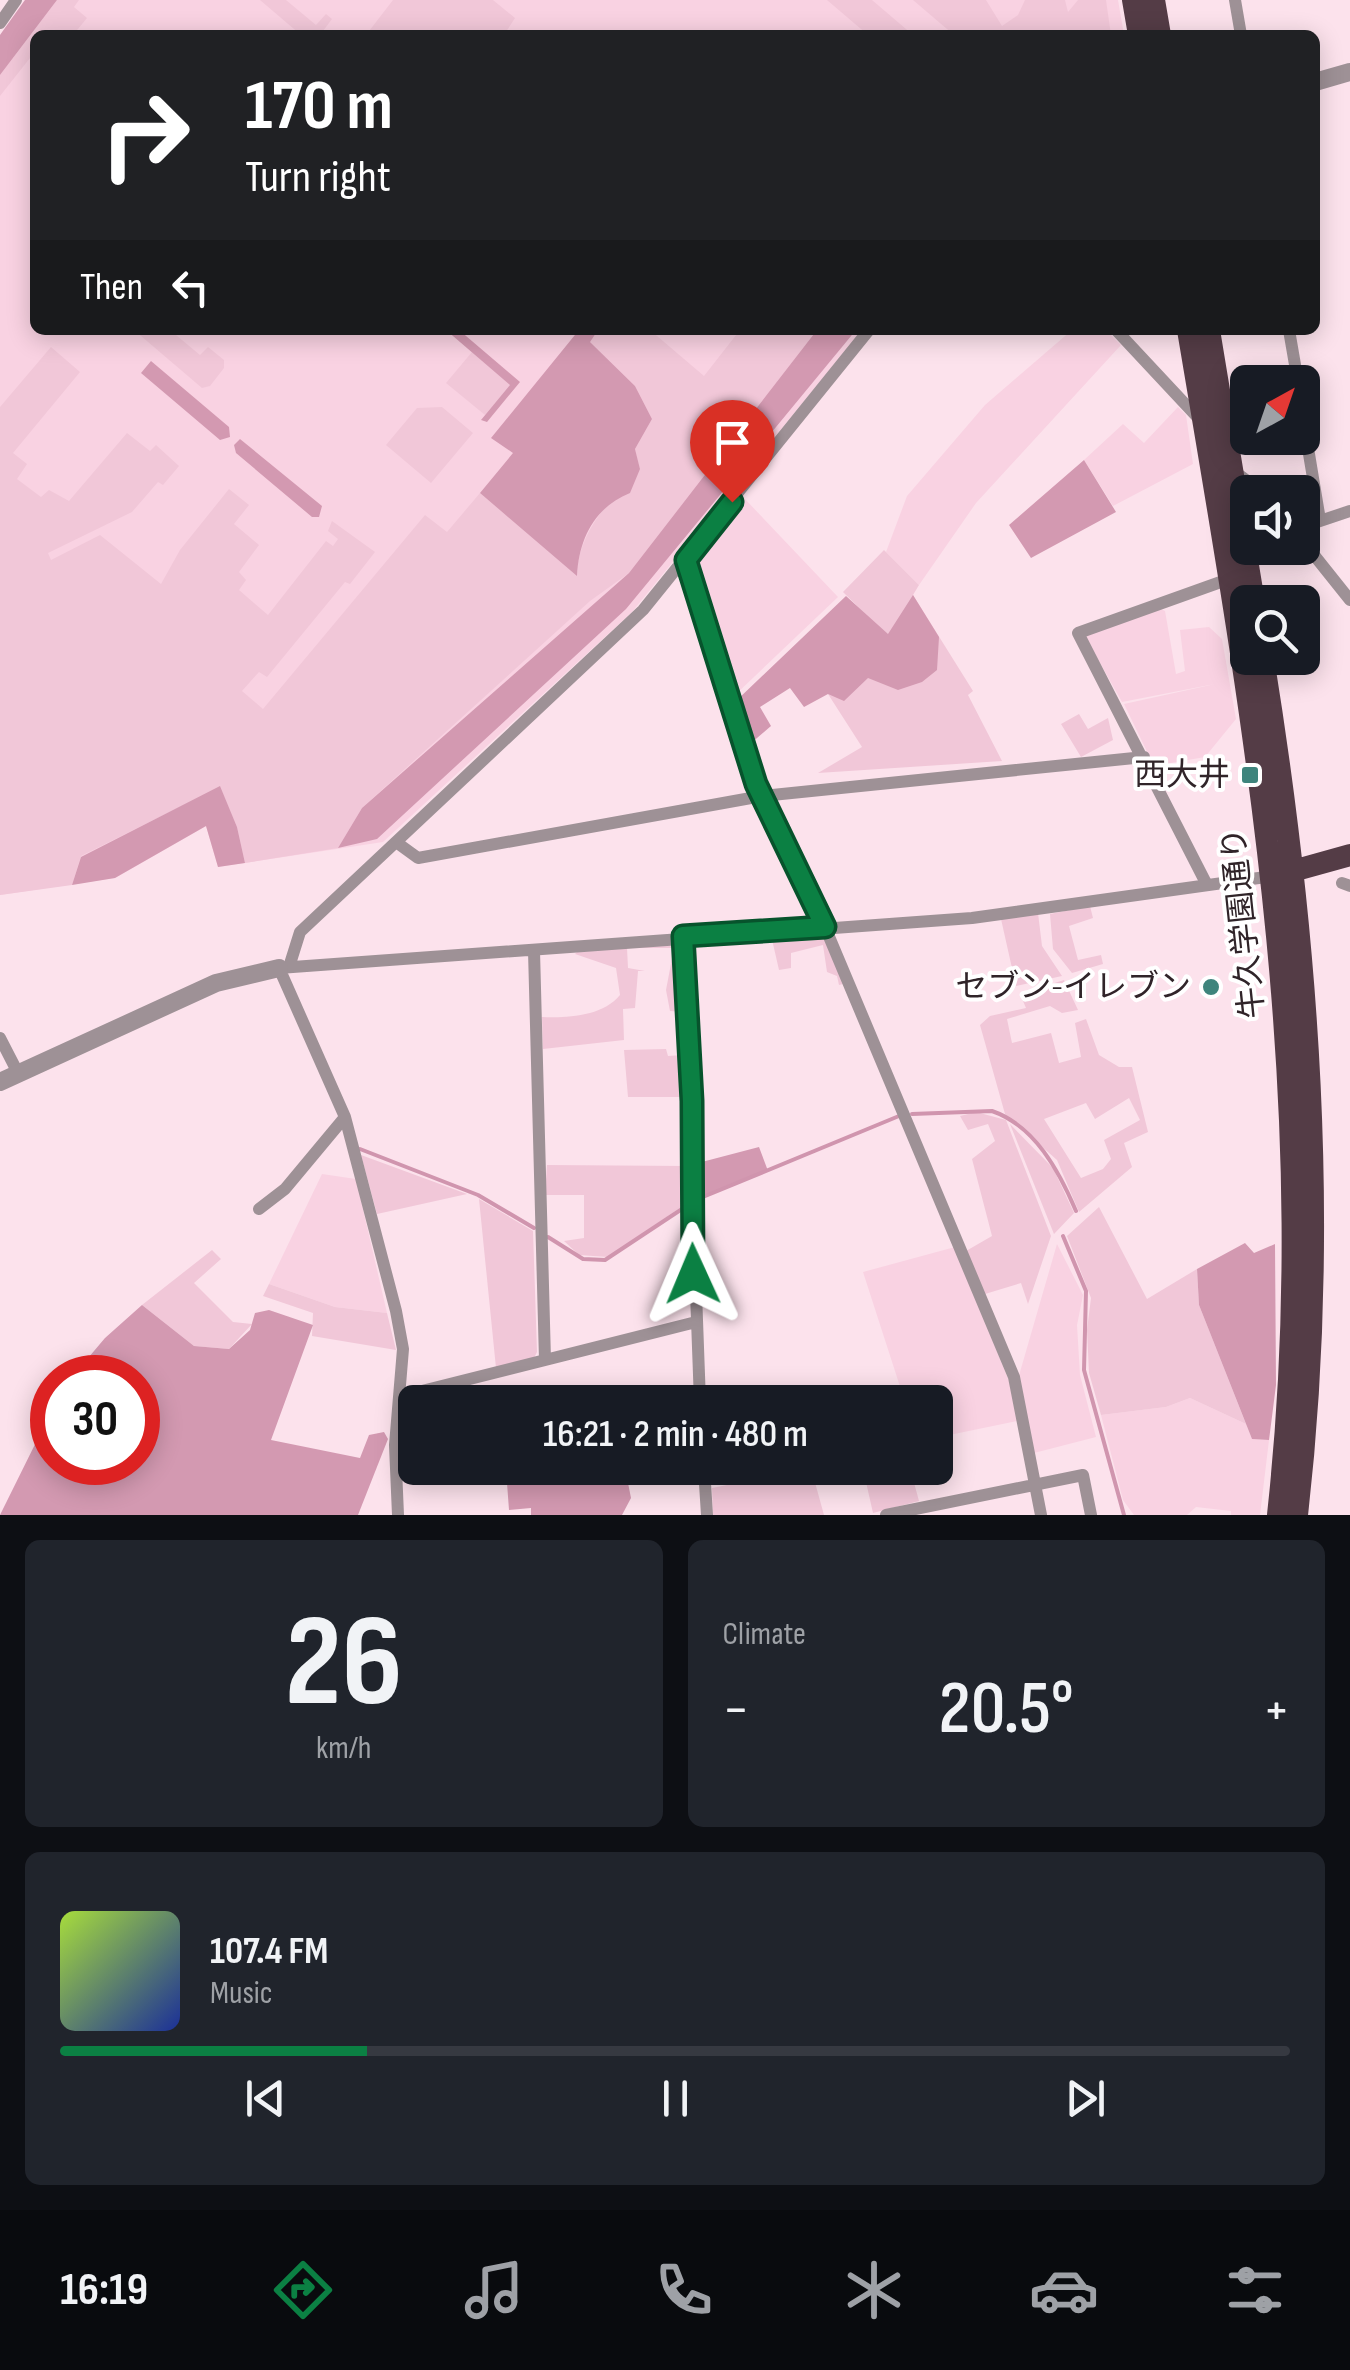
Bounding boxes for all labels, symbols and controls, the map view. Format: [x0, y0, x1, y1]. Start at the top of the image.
text: 170 m [245, 65, 393, 149]
icon: right [80, 70, 210, 200]
text: Turn right [245, 150, 391, 205]
icon: left [163, 260, 218, 315]
text: Then [80, 265, 143, 310]
north arrow [1230, 365, 1320, 455]
map controls [1230, 365, 1320, 675]
pin [690, 400, 775, 503]
icon: arrive [705, 415, 760, 470]
button: sound [1230, 475, 1320, 565]
button: search [1230, 585, 1320, 675]
place label: 西大井 [1134, 756, 1230, 795]
marker: 西大井 [1239, 764, 1261, 786]
street label: 牛久学園通り [1215, 825, 1273, 1021]
place label: セブン-イレブン [955, 968, 1191, 1007]
marker: セブン-イレブン [1200, 976, 1222, 998]
position arrow [641, 1222, 745, 1326]
speed limit sign: 30 [30, 1355, 160, 1485]
text: 16:21 · 2 min · 480 m [543, 1412, 808, 1457]
text: 26 [285, 1586, 403, 1742]
text: Climate [723, 1615, 806, 1654]
text: 20.5° [939, 1664, 1074, 1755]
text: − [723, 1677, 749, 1744]
text: + [1263, 1677, 1290, 1744]
text: km/h [316, 1729, 371, 1768]
text: 107.4 FM [210, 1929, 328, 1974]
text: Music [210, 1974, 273, 2013]
icon: previous [238, 2071, 293, 2126]
icon: pause [648, 2071, 703, 2126]
icon: next [1058, 2071, 1113, 2126]
icon: directions [268, 2255, 338, 2325]
icon: music [459, 2255, 529, 2325]
icon: phone [649, 2255, 719, 2325]
icon: climate [839, 2255, 909, 2325]
icon: car [1029, 2255, 1099, 2325]
icon: filters [1220, 2255, 1290, 2325]
text: 16:19 [60, 2263, 148, 2318]

